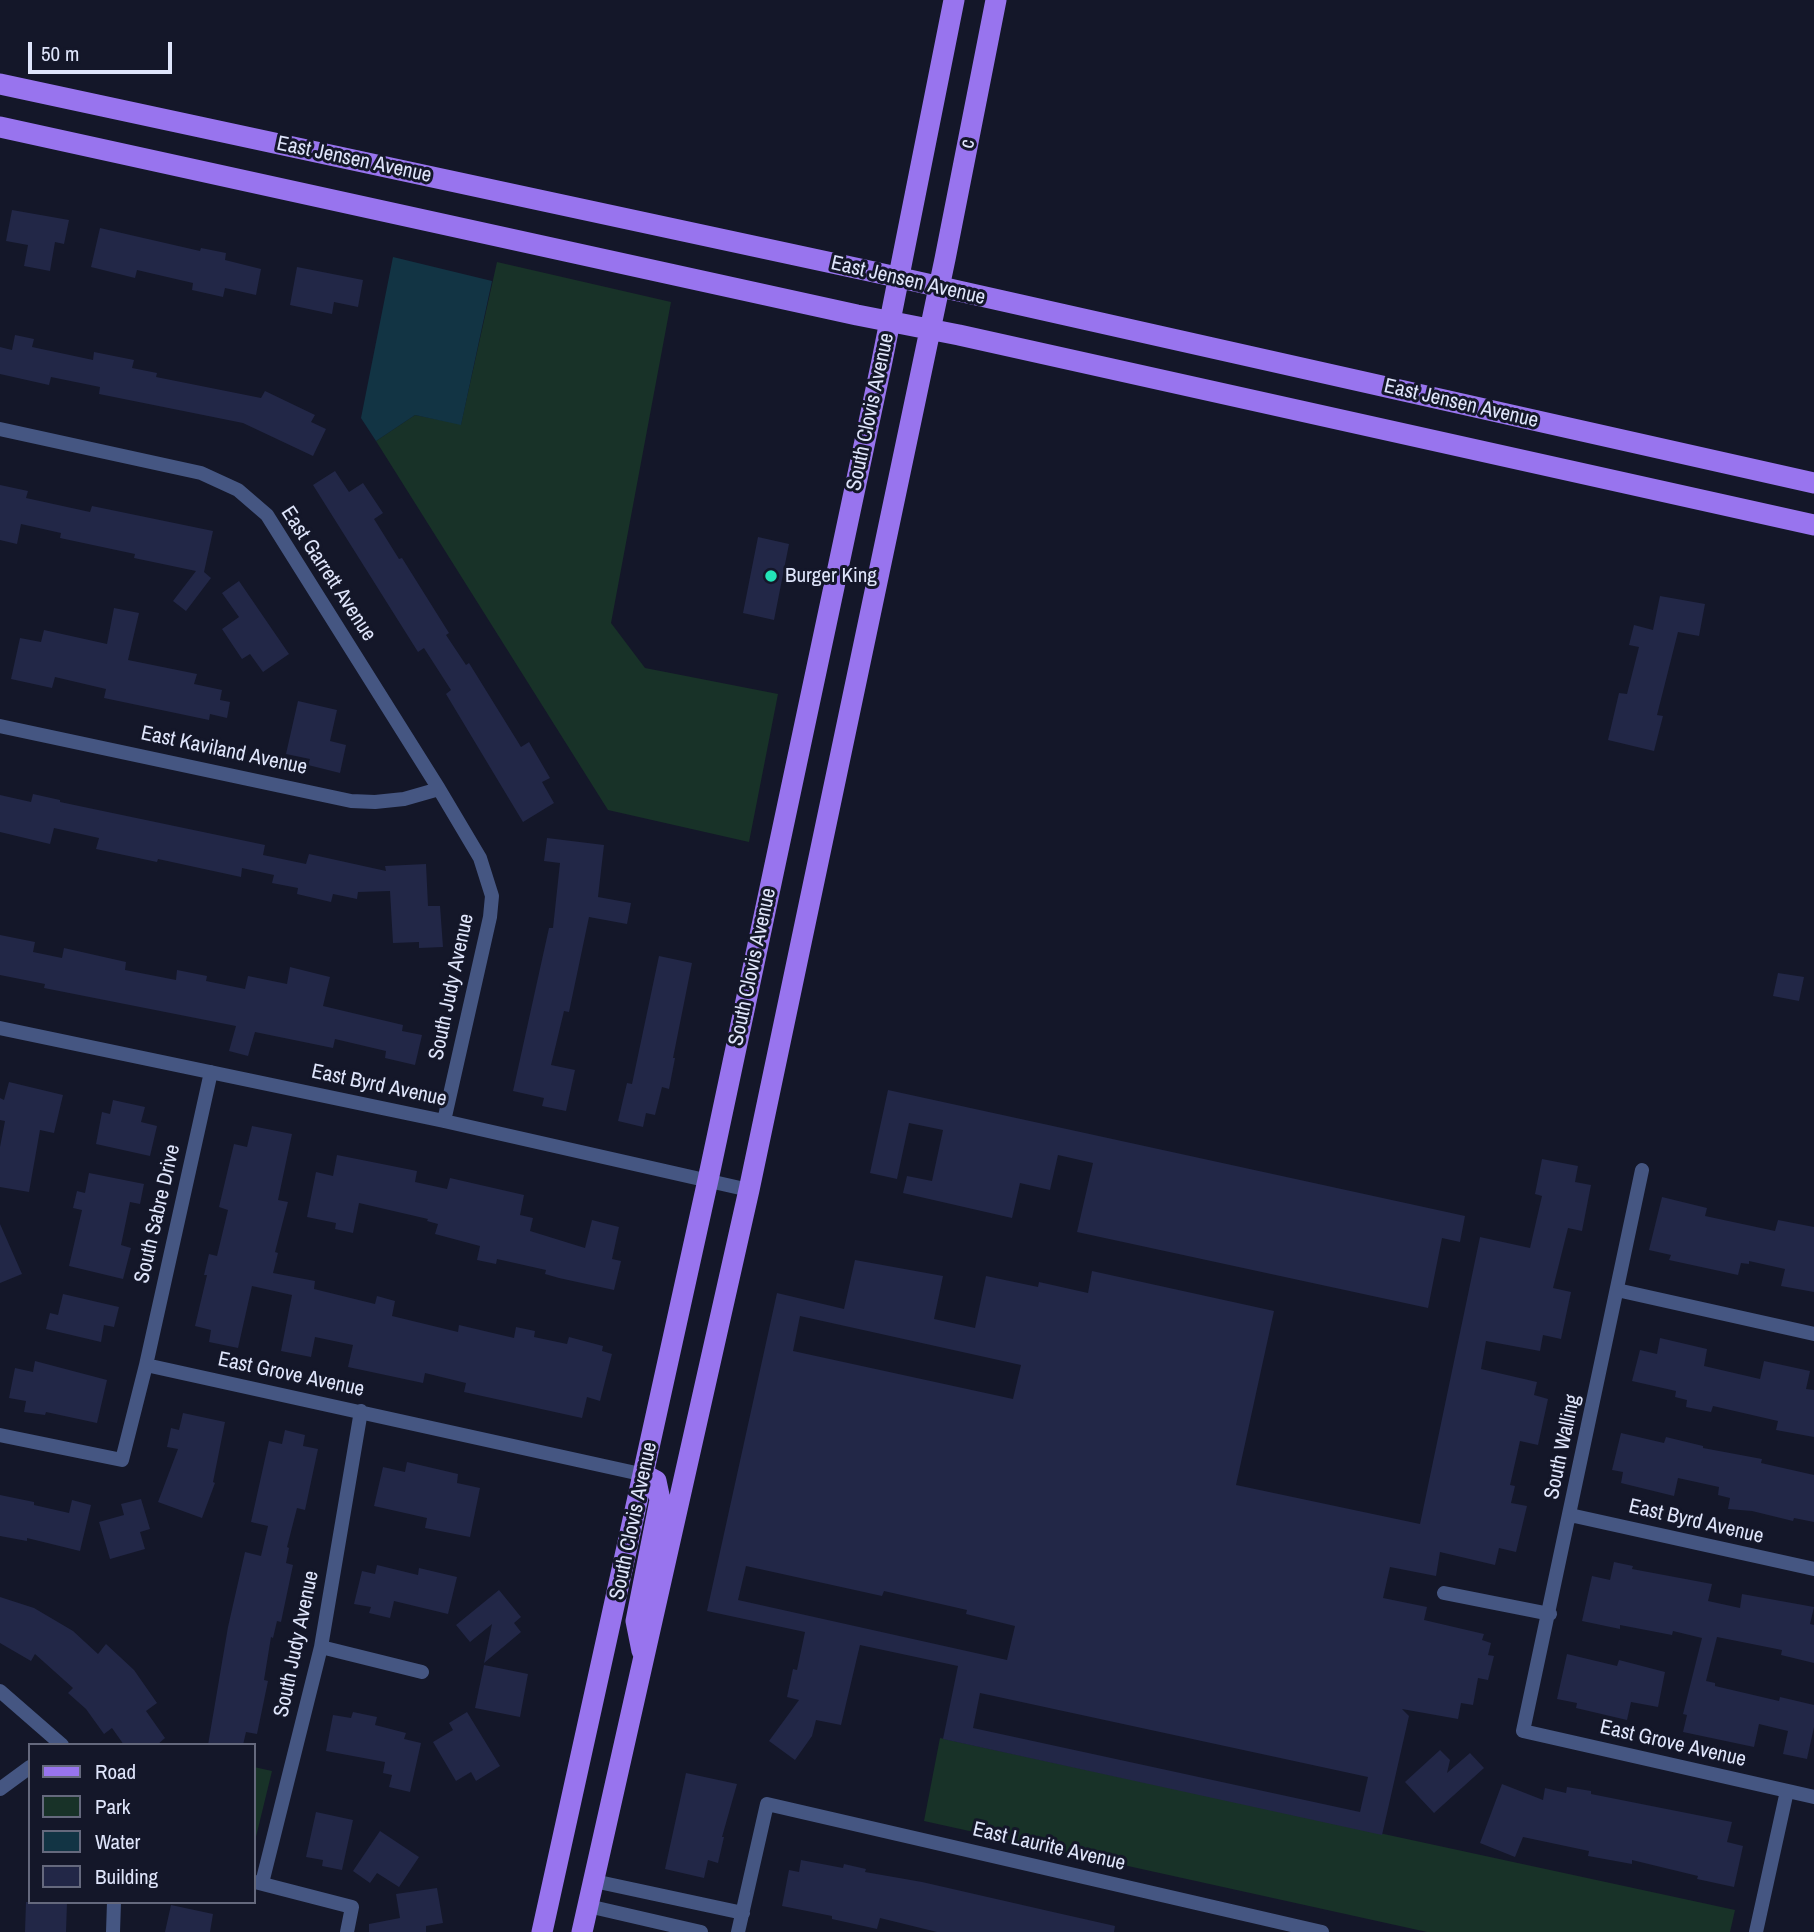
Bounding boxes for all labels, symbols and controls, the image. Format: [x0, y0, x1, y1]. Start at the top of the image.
scale bar [32, 28, 175, 72]
text: 50 m [41, 39, 79, 68]
street label: East Jensen Avenue [274, 131, 434, 189]
street label: c [955, 137, 981, 151]
street label: East Jensen Avenue [828, 251, 988, 311]
street label: South Clovis Avenue [842, 331, 900, 493]
street label: East Jensen Avenue [1381, 374, 1541, 434]
street label: East Garrett Avenue [275, 502, 381, 646]
place label: Burger King [785, 563, 877, 589]
marker: Burger King [763, 568, 779, 584]
street label: East Kaviland Avenue [139, 721, 309, 781]
street label: South Clovis Avenue [724, 886, 782, 1048]
street label: South Judy Avenue [424, 911, 480, 1063]
street label: East Byrd Avenue [309, 1059, 449, 1113]
street label: South Sabre Drive [130, 1142, 186, 1286]
street label: East Grove Avenue [215, 1347, 367, 1403]
street label: South Walling [1540, 1392, 1586, 1502]
street label: South Clovis Avenue [605, 1440, 663, 1602]
street label: East Byrd Avenue [1626, 1494, 1766, 1550]
street label: South Judy Avenue [269, 1568, 325, 1720]
street label: East Grove Avenue [1598, 1715, 1748, 1773]
legend [28, 1743, 256, 1904]
text: Road [95, 1757, 136, 1786]
text: Park [95, 1792, 130, 1821]
street label: East Laurite Avenue [970, 1817, 1128, 1877]
text: Water [95, 1827, 140, 1856]
text: Building [95, 1862, 158, 1891]

